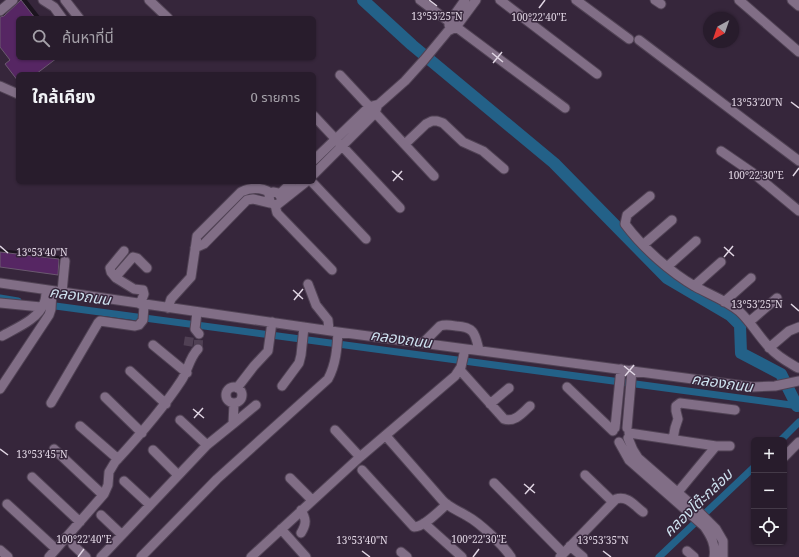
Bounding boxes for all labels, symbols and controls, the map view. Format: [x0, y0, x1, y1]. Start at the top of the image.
text: 13°53'25"N [411, 9, 463, 23]
text: 100°22'40"E [511, 10, 567, 24]
north arrow [703, 12, 739, 48]
search box [16, 16, 316, 60]
icon: search [30, 27, 52, 49]
text: ค้นหาที่นี่ [62, 27, 114, 47]
text: ใกล้เคียง [32, 85, 95, 108]
text: 0 รายการ [251, 88, 300, 106]
text: 13°53'20"N [731, 95, 783, 109]
text: 100°22'30"E [728, 168, 784, 182]
text: 13°53'40"N [16, 245, 68, 259]
water label: คลองถนน [48, 281, 113, 309]
text: 13°53'25"N [731, 297, 783, 311]
water label: คลองถนน [369, 324, 434, 352]
water label: คลองถนน [690, 368, 755, 396]
map controls [751, 437, 787, 545]
button: + [751, 437, 787, 473]
text: 13°53'45"N [16, 447, 68, 461]
water label: คลองโต๊ะกล่อม [658, 463, 738, 540]
button: − [751, 473, 787, 509]
button: locate [751, 509, 787, 545]
text: 100°22'40"E [56, 532, 112, 546]
text: 100°22'30"E [451, 532, 507, 546]
text: 13°53'40"N [336, 533, 388, 547]
text: 13°53'35"N [577, 533, 629, 547]

